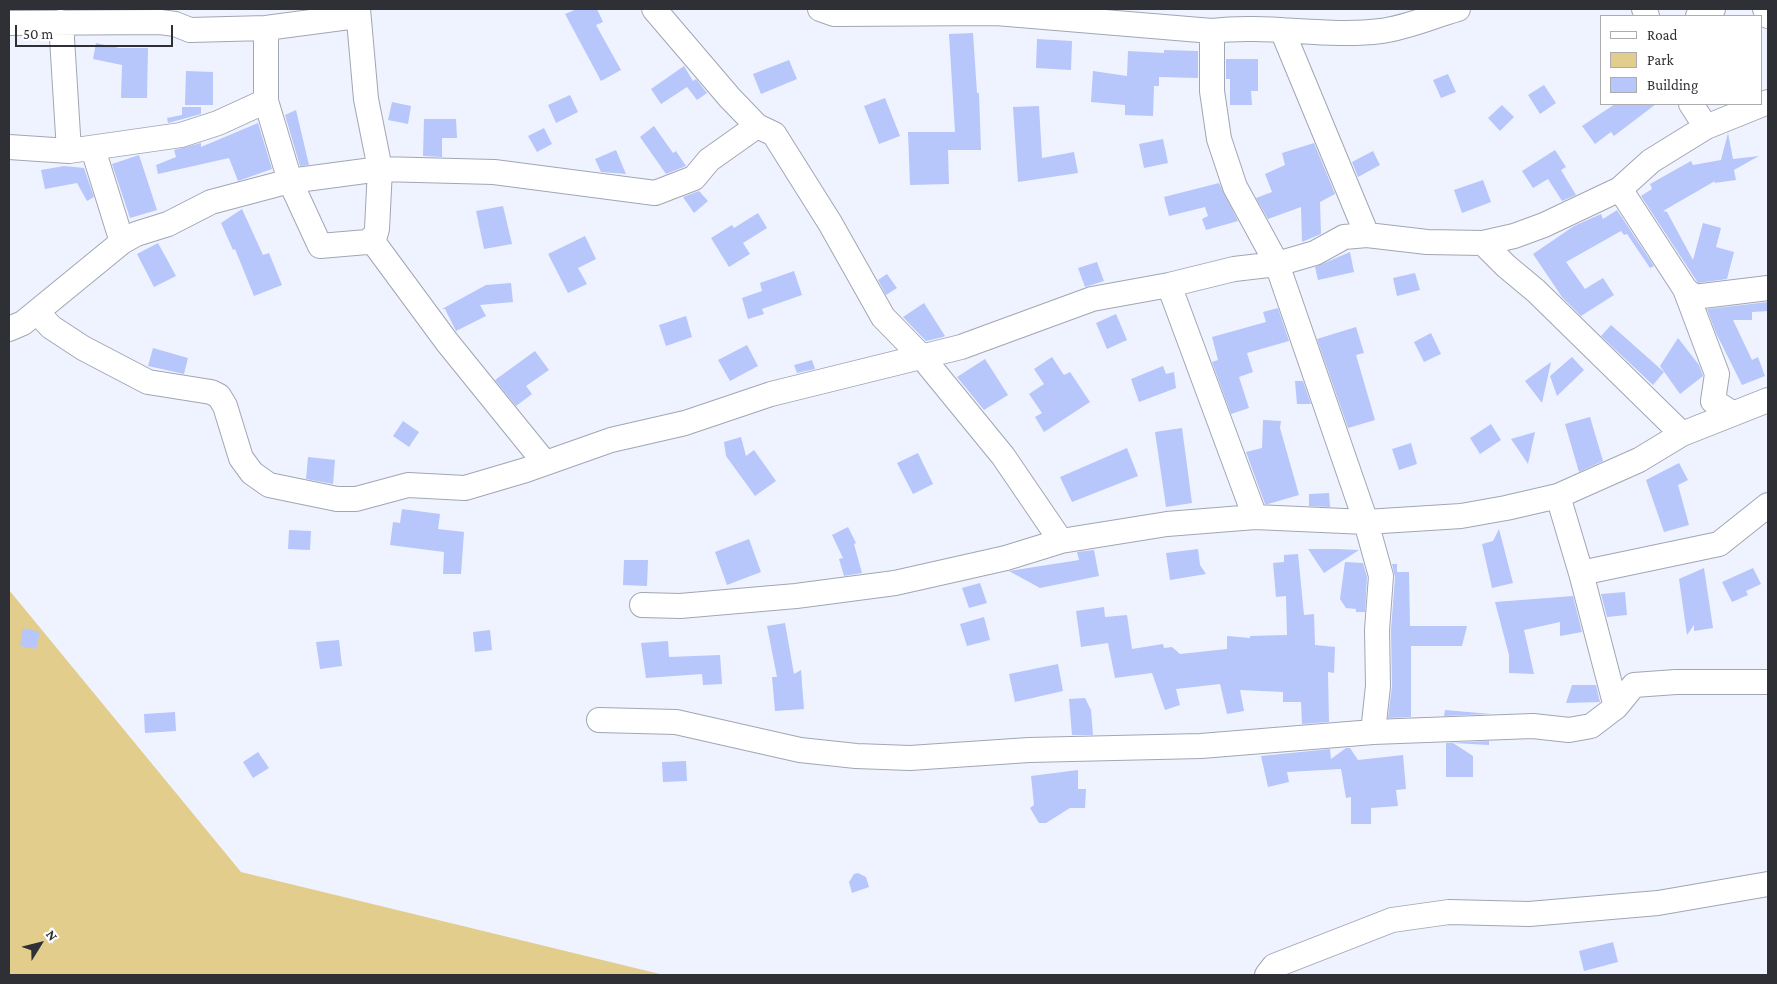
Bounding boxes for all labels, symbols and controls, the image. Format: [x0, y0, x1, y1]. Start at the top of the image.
scale bar [18, 15, 175, 47]
legend [1600, 15, 1762, 105]
text: 50 m [23, 26, 53, 42]
text: Road [1647, 27, 1677, 43]
text: Park [1647, 52, 1674, 68]
text: Building [1647, 77, 1698, 93]
north arrow [15, 919, 65, 969]
text: N [43, 927, 61, 944]

